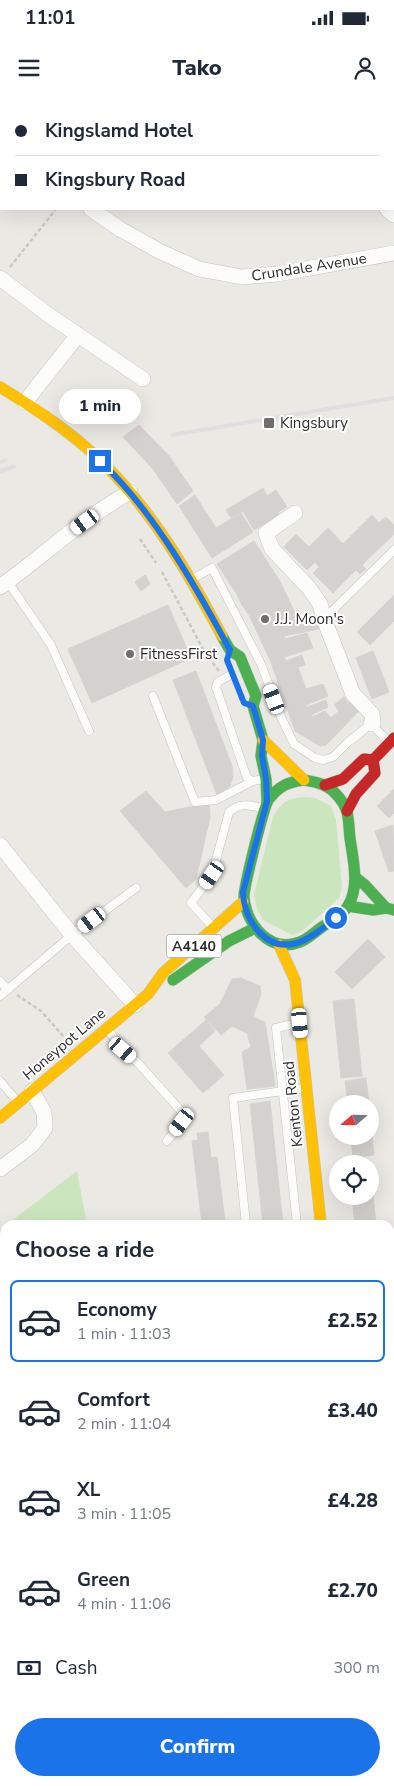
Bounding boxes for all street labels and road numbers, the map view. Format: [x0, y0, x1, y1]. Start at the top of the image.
street label: Crundale Avenue [250, 248, 368, 286]
road number: A4140 [166, 934, 222, 958]
street label: Honeypot Lane [18, 1003, 110, 1085]
street label: Kenton Road [279, 1060, 307, 1148]

